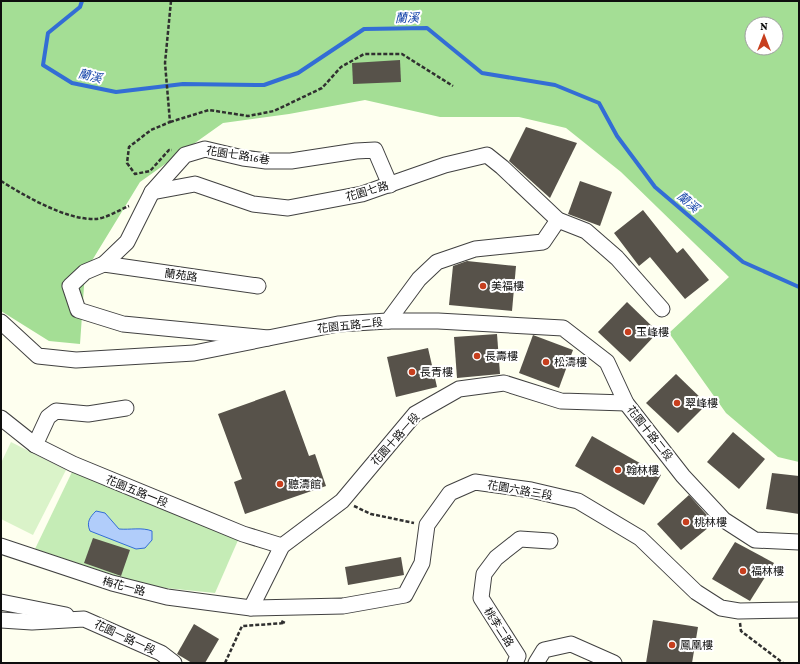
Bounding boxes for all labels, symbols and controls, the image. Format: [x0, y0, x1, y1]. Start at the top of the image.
water label: 蘭溪 [395, 11, 421, 25]
north arrow [744, 16, 784, 56]
text: N [760, 20, 768, 32]
water label: 蘭溪 [77, 66, 105, 86]
street label: 花園七路16巷 [205, 144, 271, 166]
street label: 花園七路 [344, 179, 390, 203]
water label: 蘭溪 [674, 189, 703, 216]
street label: 蘭苑路 [164, 267, 198, 283]
place label: 美福樓 [491, 280, 524, 292]
marker: 美福樓 [478, 281, 488, 291]
street label: 花園五路二段 [317, 316, 383, 334]
place label: 玉峰樓 [636, 326, 669, 338]
marker: 玉峰樓 [623, 327, 633, 337]
place label: 長壽樓 [485, 350, 518, 362]
marker: 長壽樓 [472, 351, 482, 361]
place label: 松濤樓 [554, 356, 587, 368]
marker: 松濤樓 [541, 357, 551, 367]
place label: 長青樓 [420, 366, 453, 378]
marker: 長青樓 [407, 367, 417, 377]
place label: 翠峰樓 [685, 397, 718, 409]
marker: 翠峰樓 [672, 398, 682, 408]
street label: 花園十路二段 [625, 403, 675, 463]
street label: 花園十路一段 [368, 410, 422, 468]
place label: 翰林樓 [626, 464, 659, 476]
marker: 翰林樓 [613, 465, 623, 475]
street label: 花園五路一段 [104, 473, 170, 509]
place label: 聽濤館 [288, 478, 321, 490]
street label: 花園六路三段 [486, 478, 554, 502]
marker: 聽濤館 [275, 479, 285, 489]
place label: 桃林樓 [694, 516, 727, 528]
marker: 桃林樓 [681, 517, 691, 527]
place label: 福林樓 [751, 565, 784, 577]
marker: 福林樓 [738, 566, 748, 576]
street label: 梅花一路 [101, 575, 147, 597]
street label: 桃李二路 [482, 605, 516, 649]
street label: 花園一路一段 [93, 618, 157, 656]
place label: 鳳凰樓 [680, 639, 713, 651]
marker: 鳳凰樓 [667, 640, 677, 650]

